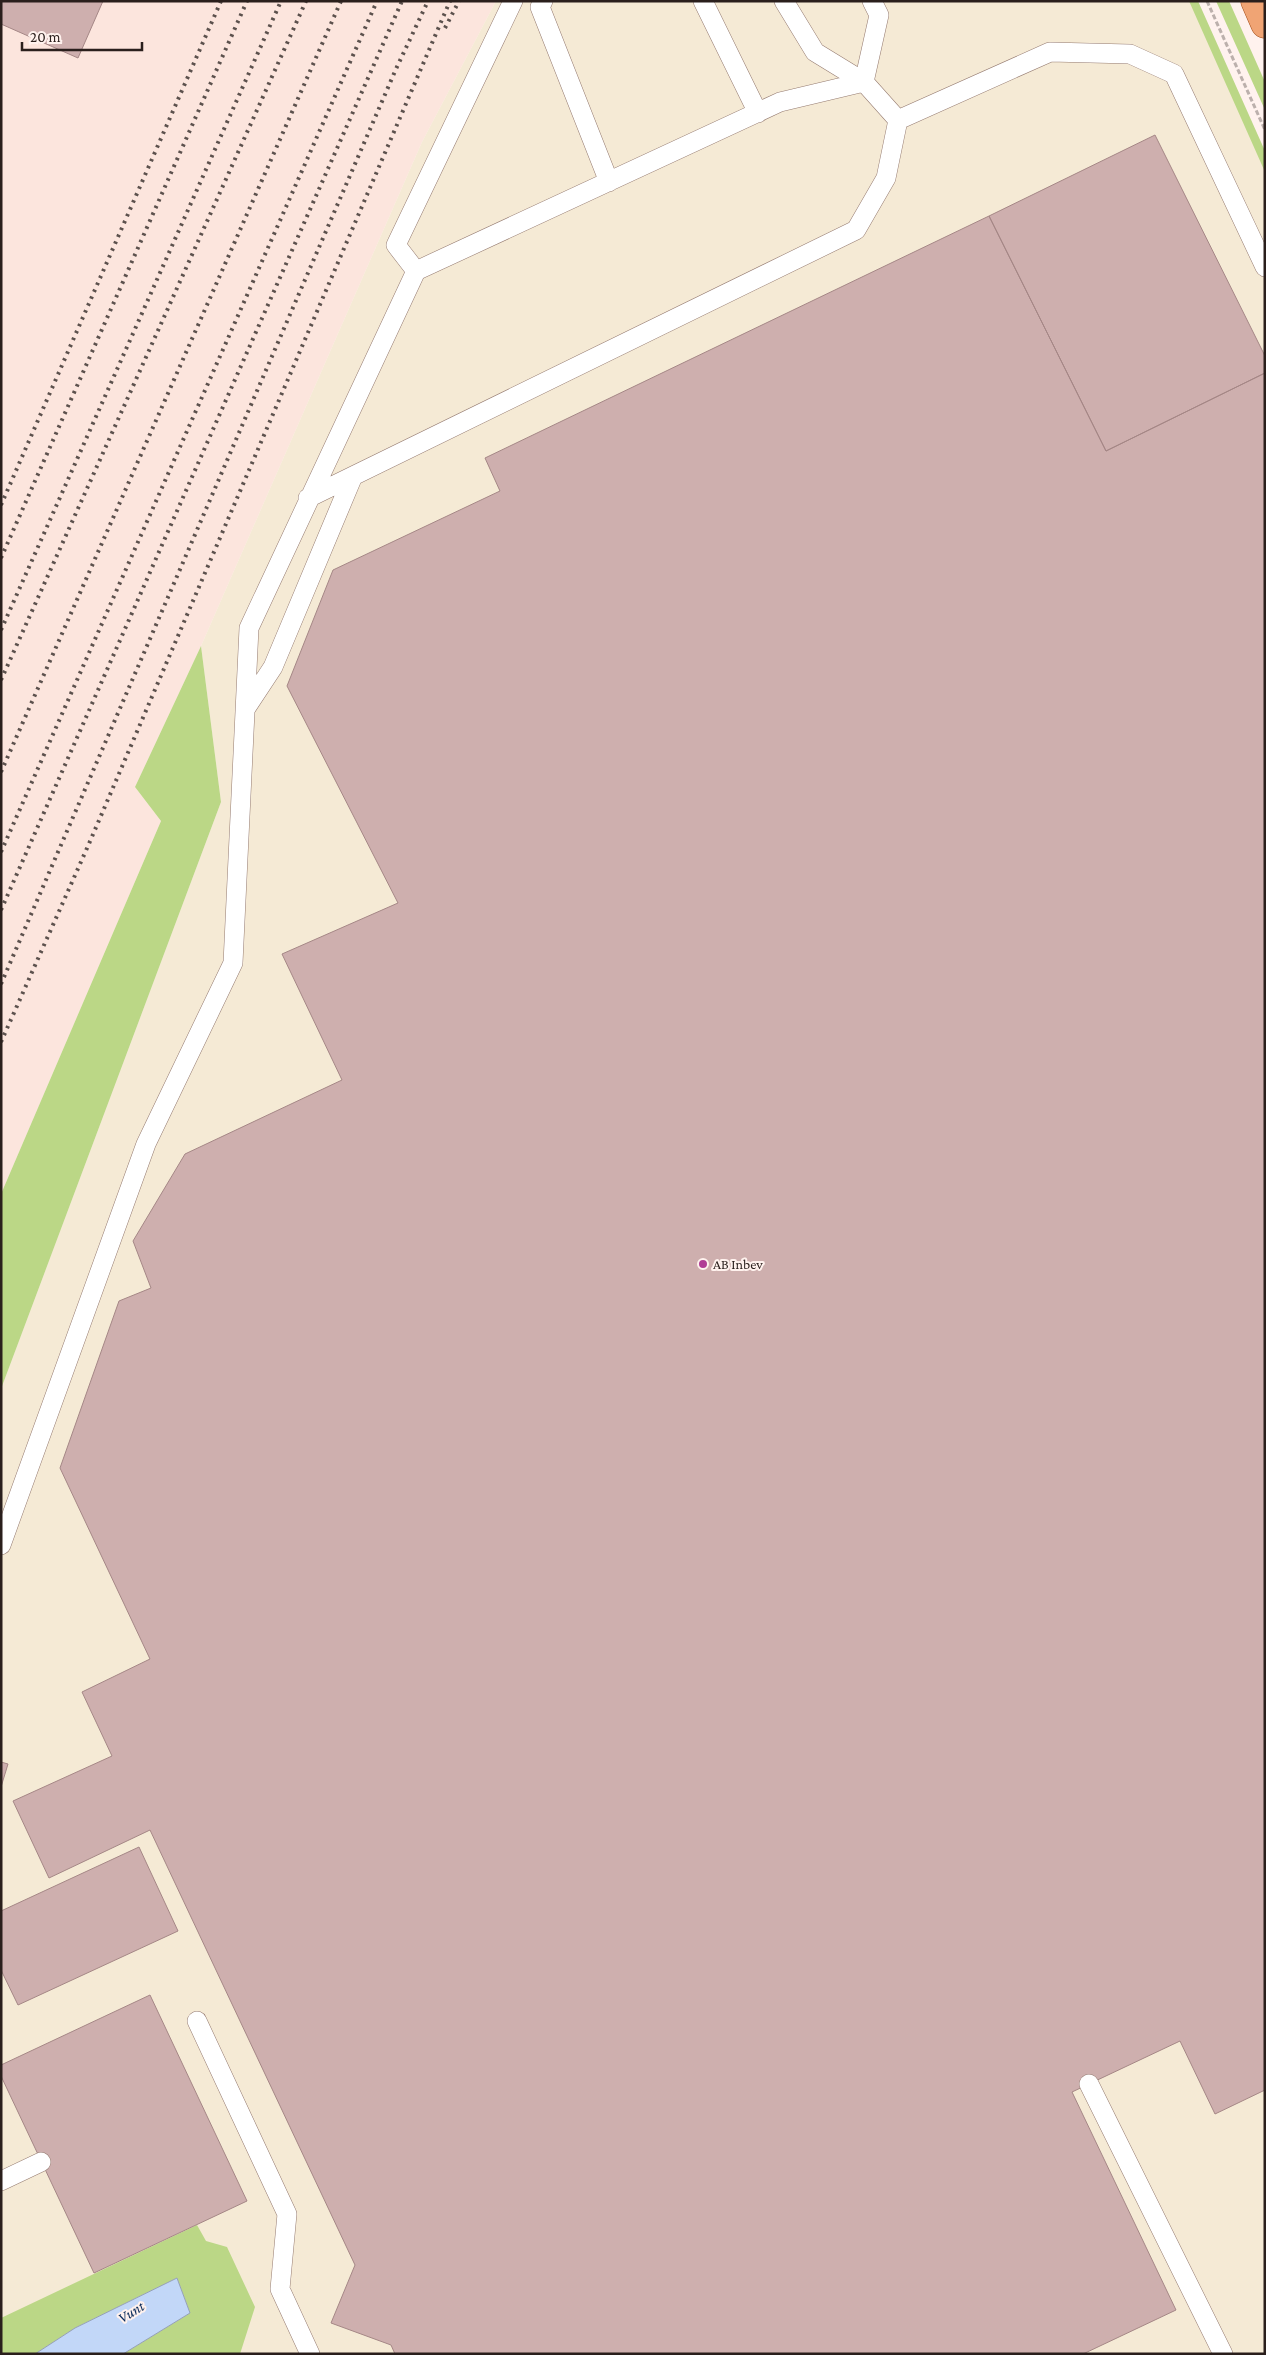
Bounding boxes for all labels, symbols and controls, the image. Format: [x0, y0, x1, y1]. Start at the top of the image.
scale bar [22, 20, 142, 52]
text: 20 m [30, 29, 61, 45]
place label: AB Inbev [713, 1256, 763, 1272]
marker: AB Inbev [697, 1258, 709, 1270]
water label: Vunt [115, 2298, 147, 2326]

